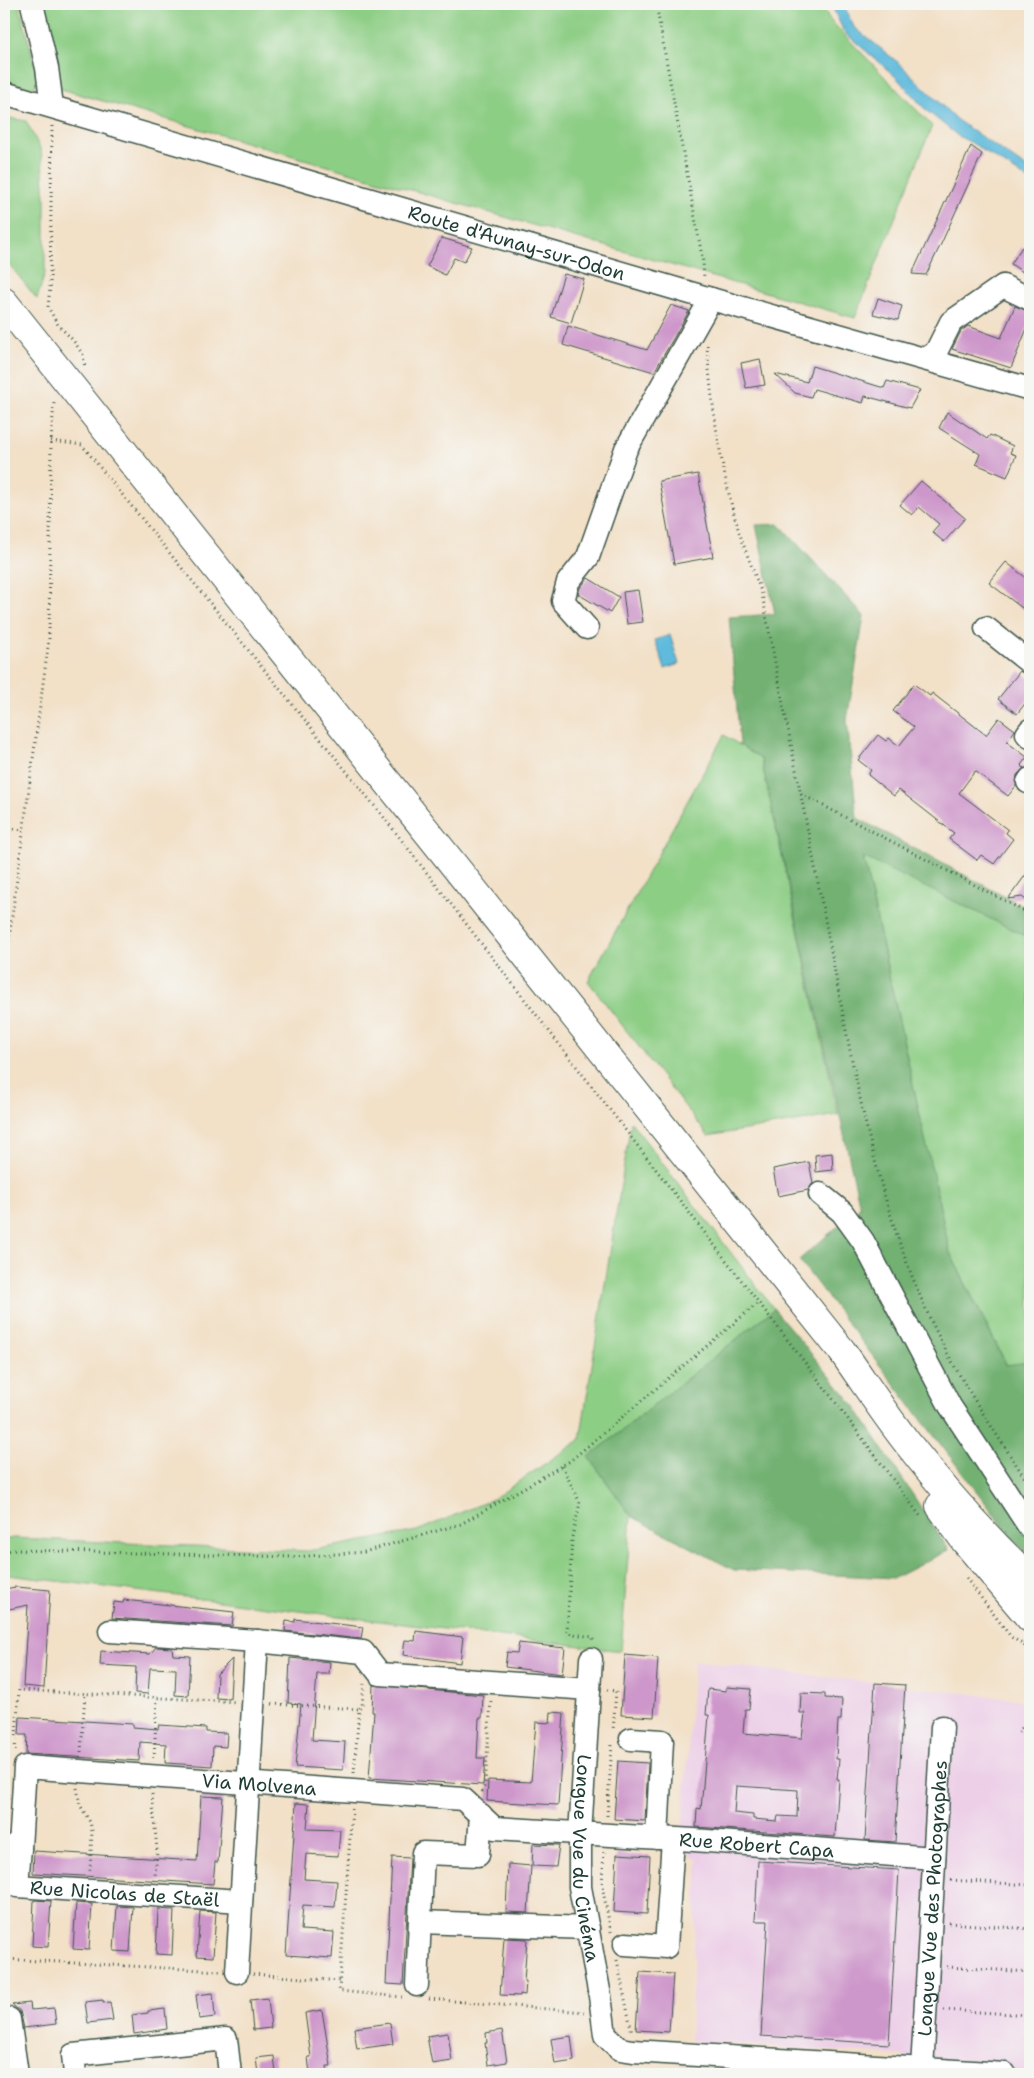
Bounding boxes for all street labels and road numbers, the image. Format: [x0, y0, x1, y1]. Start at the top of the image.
street label: Route d'Aunay-sur-Odon [405, 199, 628, 286]
street label: Longue Vue du Cinéma [567, 1754, 606, 1964]
street label: Longue Vue des Photographes [912, 1760, 953, 2037]
street label: Via Molvena [201, 1768, 318, 1801]
street label: Rue Robert Capa [678, 1827, 835, 1863]
street label: Rue Nicolas de Staël [29, 1875, 220, 1913]

